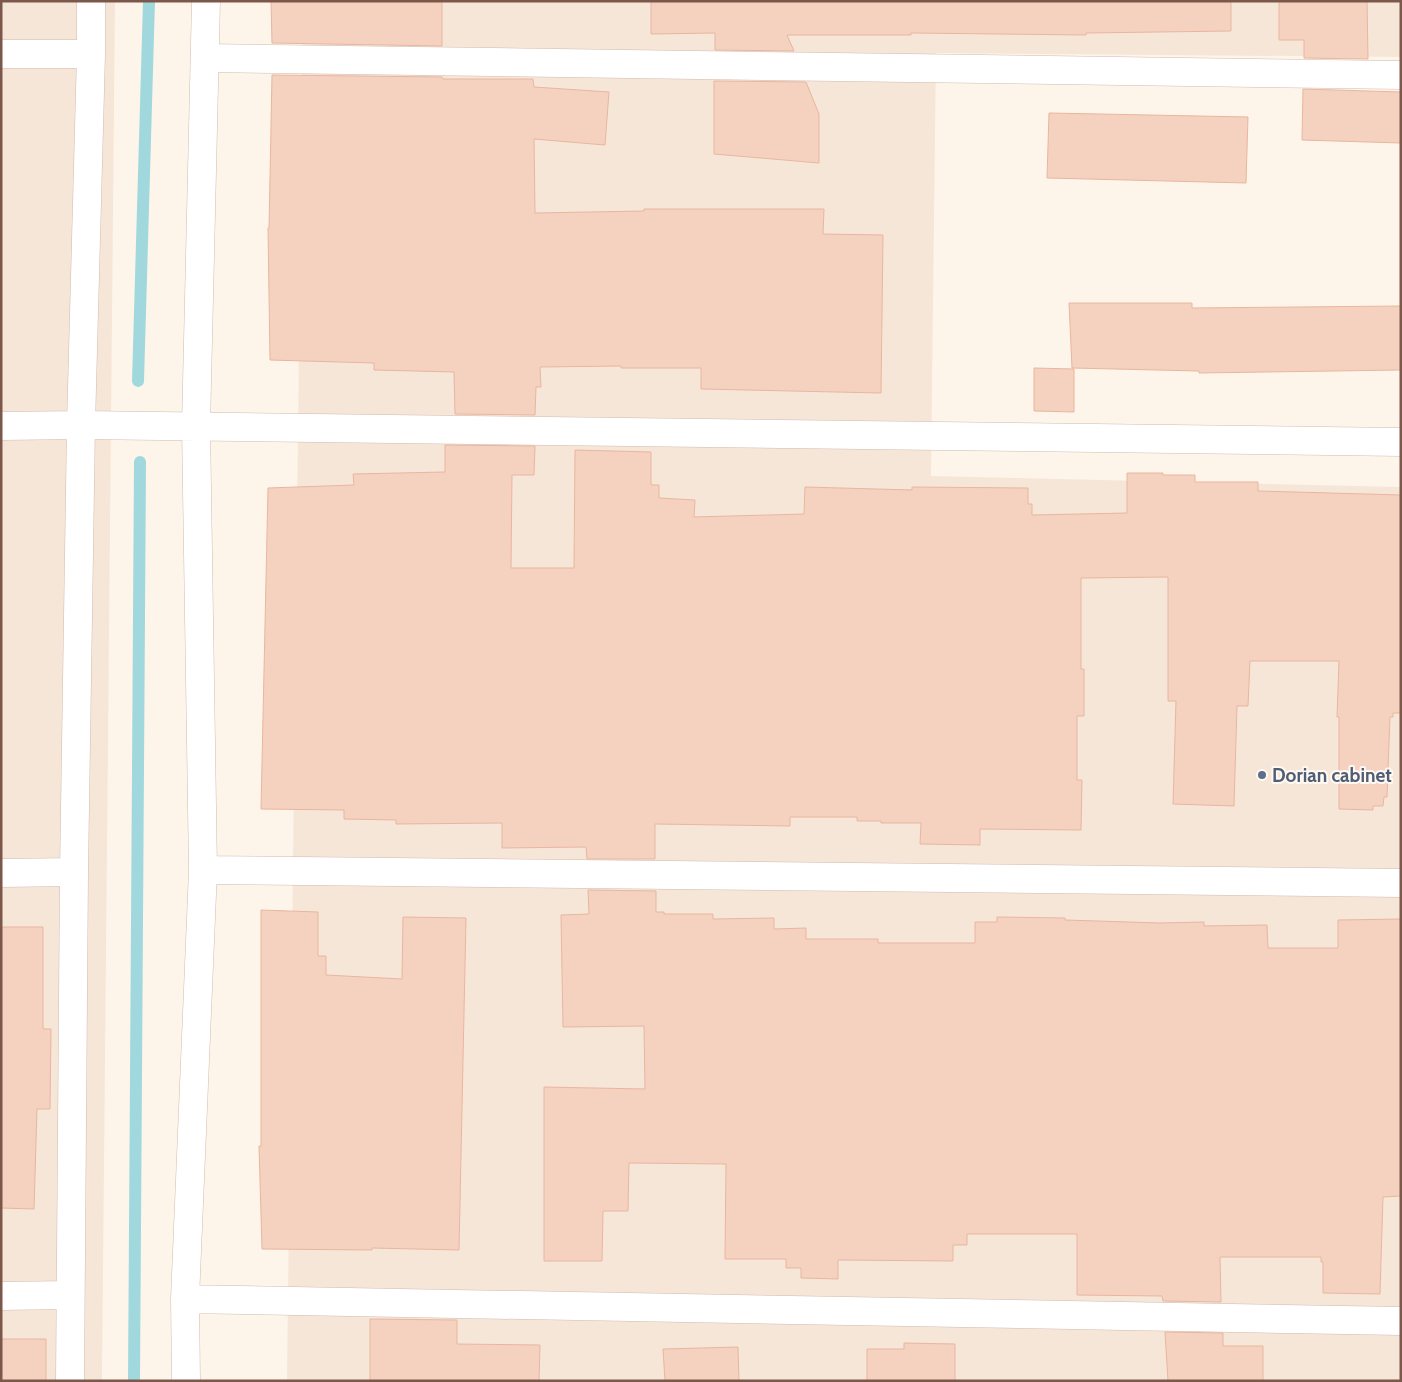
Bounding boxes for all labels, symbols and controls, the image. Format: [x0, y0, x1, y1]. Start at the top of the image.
place label: Dorian cabinet [1272, 764, 1392, 787]
marker: Dorian cabinet [1256, 769, 1268, 781]

